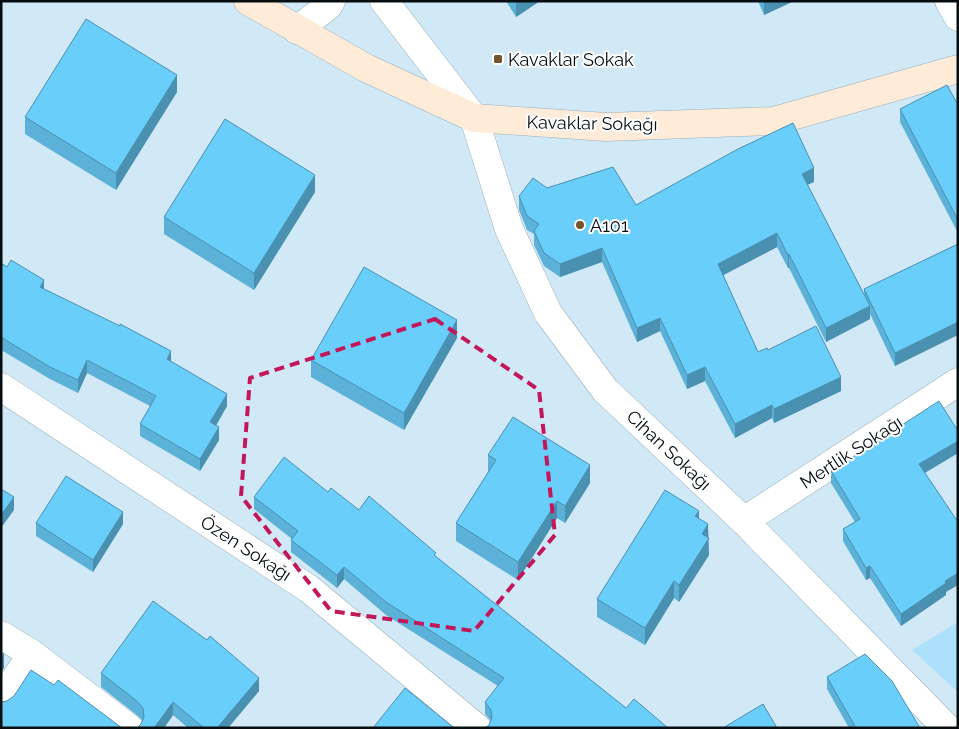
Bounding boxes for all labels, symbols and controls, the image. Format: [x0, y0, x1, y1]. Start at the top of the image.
place label: Kavaklar Sokak [508, 49, 634, 70]
marker: Kavaklar Sokak [492, 53, 504, 65]
street label: Kavaklar Sokağı [526, 111, 658, 135]
place label: A101 [590, 215, 629, 236]
marker: A101 [574, 219, 586, 231]
street label: Cihan Sokağı [622, 406, 716, 494]
street label: Mertlik Sokağı [796, 411, 906, 493]
street label: Özen Sokağı [197, 511, 295, 585]

